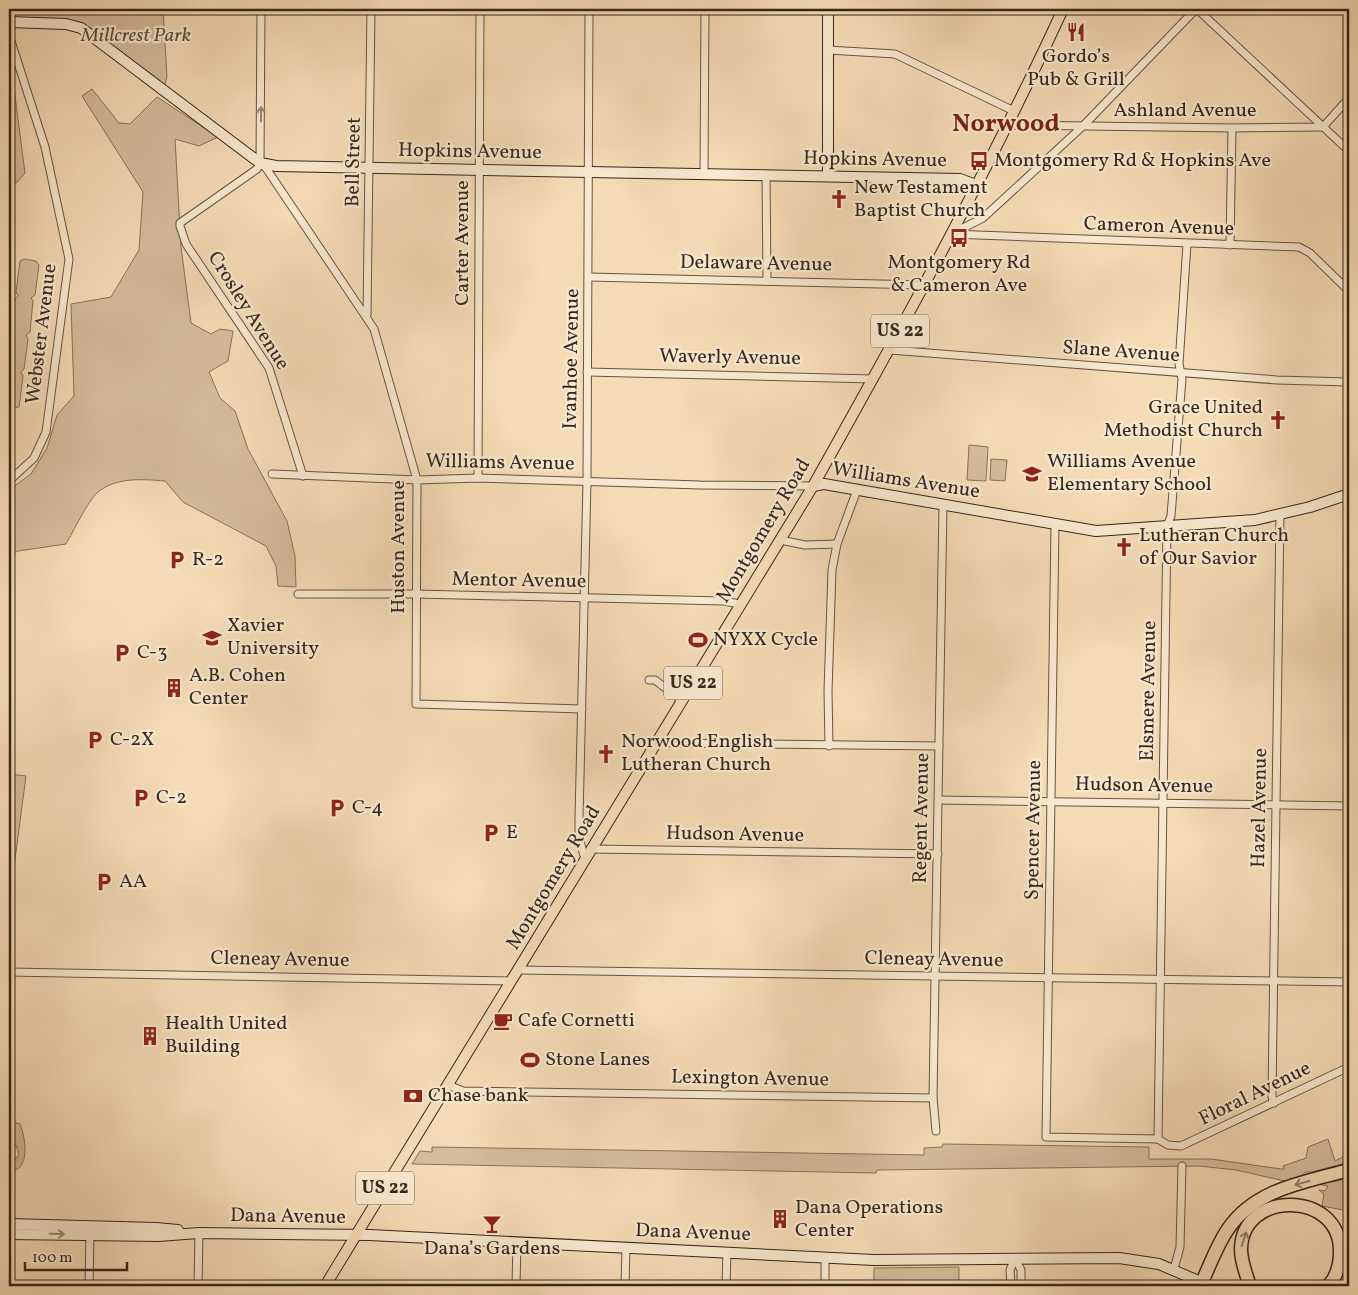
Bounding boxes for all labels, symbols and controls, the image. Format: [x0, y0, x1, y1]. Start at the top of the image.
restaurant icon: Gordo’s Pub & Grill [1065, 21, 1087, 43]
park label: Millcrest Park [80, 22, 191, 50]
place label: Gordo’s Pub & Grill [1027, 43, 1125, 94]
street label: Ashland Avenue [1113, 97, 1257, 125]
one-way arrow [256, 106, 266, 122]
district label: Norwood [952, 107, 1060, 142]
street label: Bell Street [339, 117, 369, 207]
street label: Hopkins Avenue [398, 137, 542, 167]
street label: Hopkins Avenue [803, 145, 947, 175]
place label: Montgomery Rd & Hopkins Ave [994, 147, 1271, 175]
bus stop icon: Montgomery Rd & Hopkins Ave [968, 150, 990, 172]
place label: New Testament Baptist Church [854, 174, 988, 225]
street label: Carter Avenue [449, 180, 477, 306]
church icon: New Testament Baptist Church [828, 188, 850, 210]
street label: Cameron Avenue [1083, 210, 1235, 244]
bus stop icon: Montgomery Rd & Cameron Ave [948, 227, 970, 249]
street label: Crosley Avenue [200, 246, 296, 376]
street label: Delaware Avenue [680, 249, 832, 279]
place label: Montgomery Rd & Cameron Ave [887, 249, 1031, 300]
street label: Webster Avenue [19, 262, 65, 406]
street label: Ivanhoe Avenue [557, 288, 587, 430]
road number: US 22 [871, 314, 929, 348]
street label: Slane Avenue [1061, 334, 1181, 370]
street label: Waverly Avenue [659, 343, 801, 373]
place label: Grace United Methodist Church [1104, 394, 1263, 445]
church icon: Grace United Methodist Church [1267, 409, 1289, 431]
street label: Williams Avenue [425, 448, 575, 478]
place label: Williams Avenue Elementary School [1047, 448, 1212, 499]
street label: Montgomery Road [710, 454, 818, 608]
street label: Williams Avenue [830, 456, 982, 506]
school or university icon: Williams Avenue Elementary School [1021, 463, 1043, 485]
street label: Huston Avenue [385, 480, 413, 614]
place label: Lutheran Church of Our Savior [1139, 522, 1289, 573]
church icon: Lutheran Church of Our Savior [1113, 536, 1135, 558]
place label: R-2 [192, 546, 224, 574]
parking icon: R-2 [166, 549, 188, 571]
street label: Mentor Avenue [451, 566, 587, 596]
place label: Xavier University [227, 612, 319, 663]
street label: Elsmere Avenue [1134, 620, 1164, 762]
place label: NYXX Cycle [713, 626, 818, 654]
school or university icon: Xavier University [201, 627, 223, 649]
sports icon: NYXX Cycle [687, 629, 709, 651]
place label: C-3 [137, 639, 168, 667]
parking icon: C-3 [111, 642, 133, 664]
place label: A.B. Cohen Center [189, 662, 286, 713]
road number: US 22 [664, 666, 722, 700]
building icon: A.B. Cohen Center [163, 677, 185, 699]
place label: C-2X [110, 726, 154, 754]
place label: Norwood English Lutheran Church [621, 728, 773, 779]
parking icon: C-2X [84, 729, 106, 751]
church icon: Norwood English Lutheran Church [595, 743, 617, 765]
street label: Hazel Avenue [1245, 748, 1275, 868]
street label: Regent Avenue [907, 752, 937, 884]
street label: Spencer Avenue [1019, 760, 1049, 900]
street label: Hudson Avenue [1075, 771, 1213, 801]
place label: C-2 [156, 784, 187, 812]
parking icon: C-2 [130, 787, 152, 809]
place label: C-4 [352, 794, 383, 822]
parking icon: C-4 [326, 797, 348, 819]
street label: Montgomery Road [500, 801, 608, 955]
place label: E [506, 819, 518, 847]
street label: Hudson Avenue [666, 820, 804, 850]
parking icon: E [480, 822, 502, 844]
place label: AA [119, 868, 147, 896]
parking icon: AA [93, 871, 115, 893]
street label: Cleneay Avenue [210, 945, 350, 975]
street label: Cleneay Avenue [864, 945, 1004, 975]
place label: Cafe Cornetti [518, 1007, 635, 1035]
place label: Health United Building [165, 1010, 287, 1061]
cafe icon: Cafe Cornetti [492, 1010, 514, 1032]
building icon: Health United Building [139, 1025, 161, 1047]
place label: Stone Lanes [545, 1046, 650, 1074]
sports icon: Stone Lanes [519, 1049, 541, 1071]
street label: Floral Avenue [1194, 1055, 1316, 1133]
street label: Lexington Avenue [671, 1064, 829, 1094]
place label: Chase bank [428, 1082, 529, 1110]
bank icon: Chase bank [402, 1085, 424, 1107]
road number: US 22 [356, 1172, 414, 1204]
one-way arrow [1295, 1179, 1311, 1188]
place label: Dana Operations Center [795, 1194, 943, 1245]
street label: Dana Avenue [230, 1202, 346, 1232]
building icon: Dana Operations Center [769, 1208, 791, 1230]
bar icon: Dana’s Gardens [481, 1213, 503, 1235]
street label: Dana Avenue [635, 1217, 751, 1249]
one-way arrow [49, 1230, 65, 1239]
one-way arrow [1239, 1232, 1249, 1248]
place label: Dana’s Gardens [424, 1235, 560, 1263]
scale bar [25, 1240, 128, 1272]
text: 100 m [32, 1248, 72, 1269]

